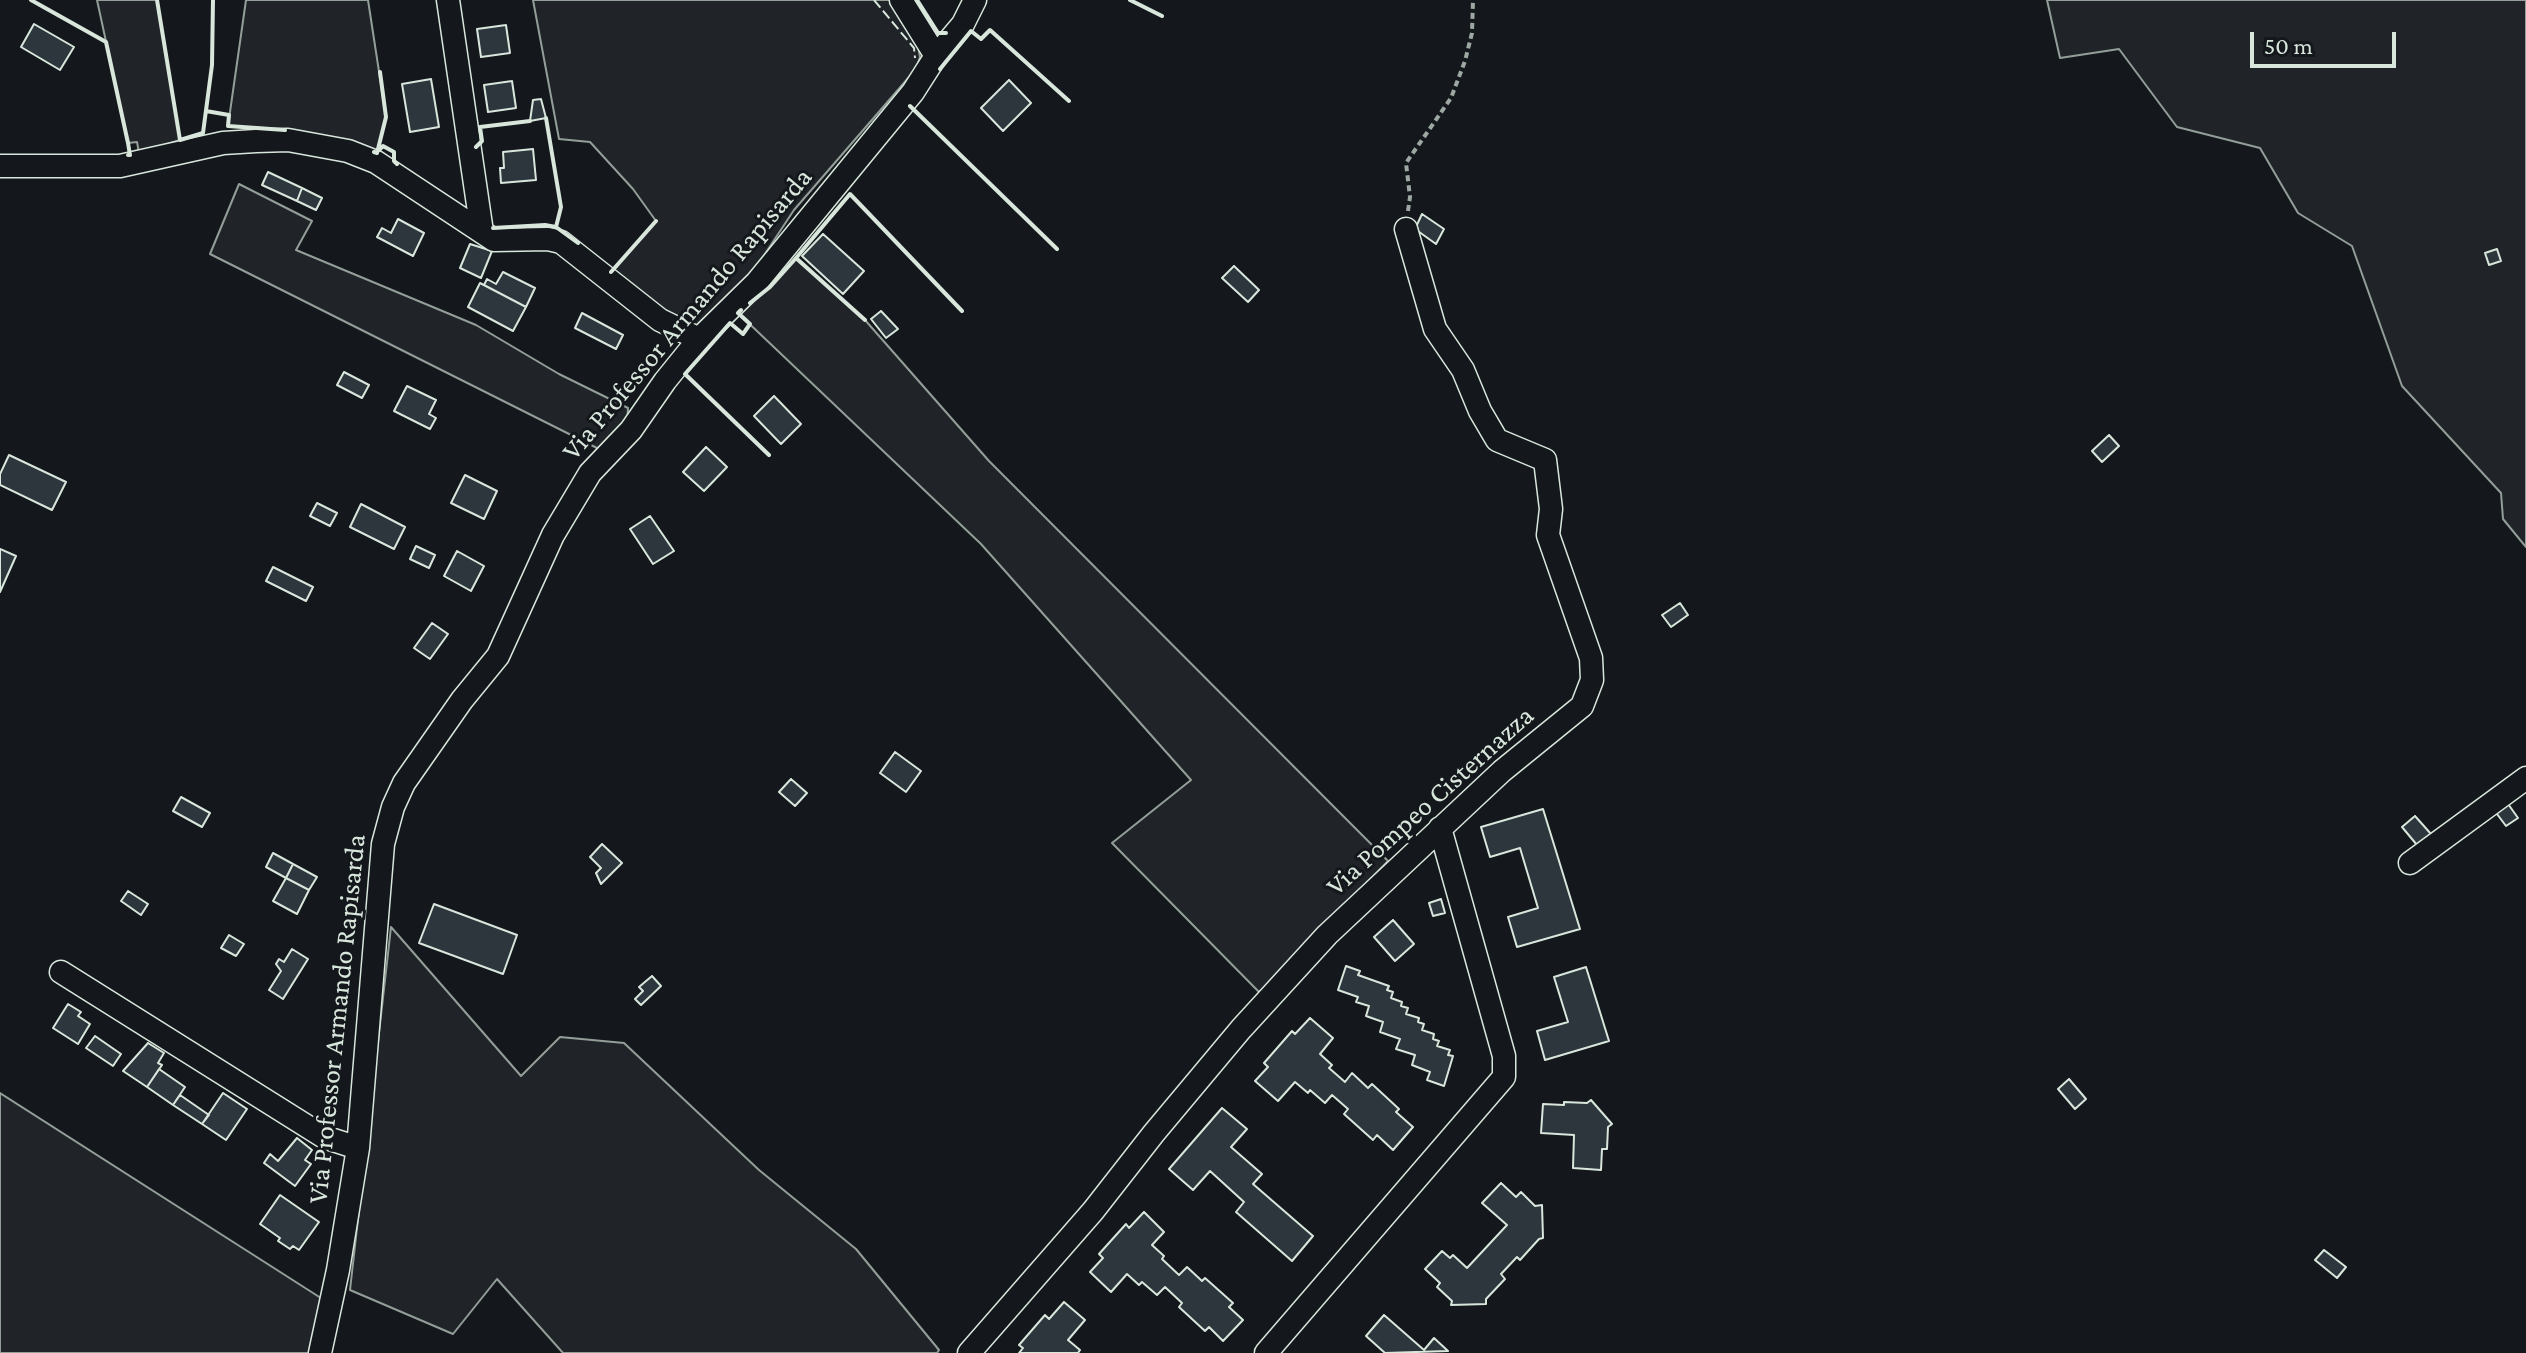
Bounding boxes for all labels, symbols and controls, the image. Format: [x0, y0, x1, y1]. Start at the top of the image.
scale bar [2254, 16, 2400, 66]
text: 50 m [2264, 32, 2313, 59]
street label: Via Professor Armando Rapisarda [555, 161, 819, 467]
street label: Via Pompeo Cisternazza [1319, 699, 1541, 903]
street label: Via Professor Armando Rapisarda [301, 833, 373, 1205]

